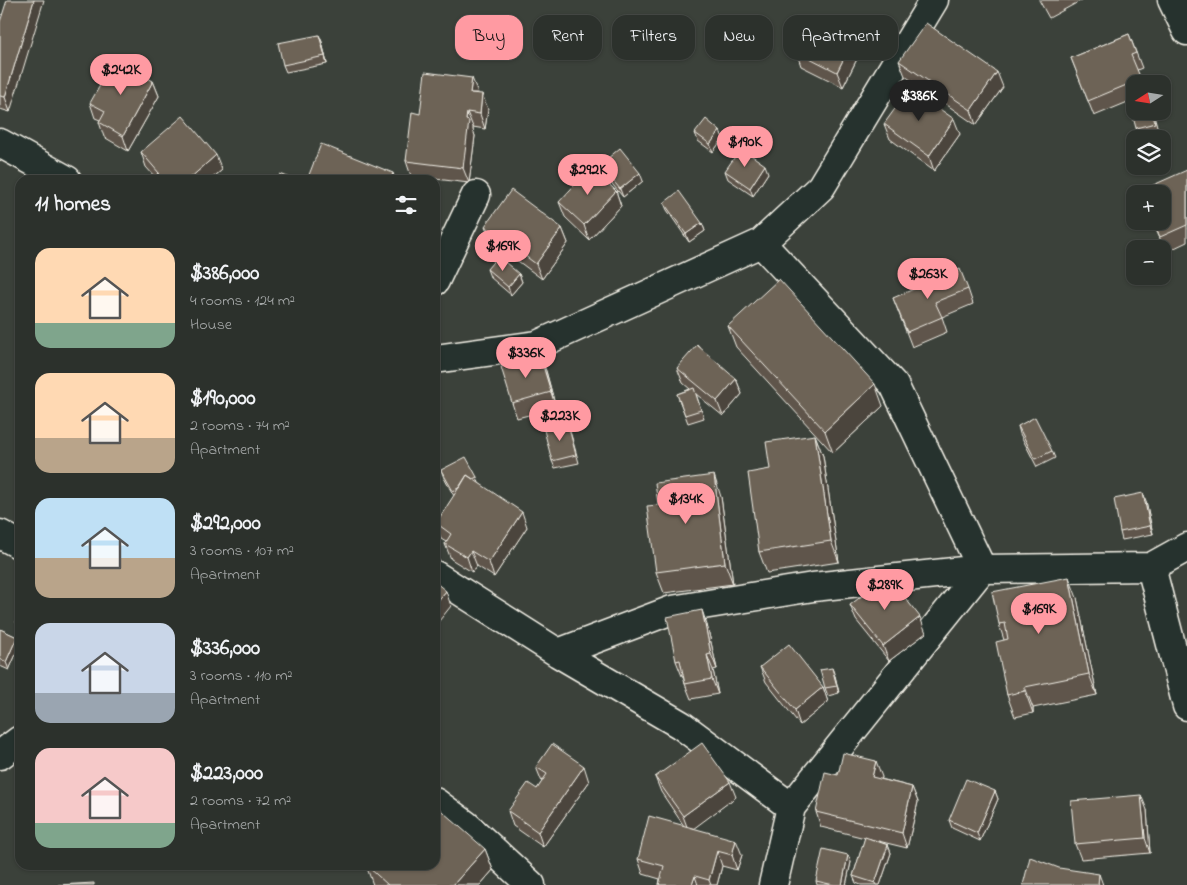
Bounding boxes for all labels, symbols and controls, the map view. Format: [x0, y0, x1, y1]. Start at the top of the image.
chip: Buy [455, 15, 523, 60]
chip: Rent [533, 15, 602, 60]
chip: Filters [612, 15, 695, 60]
chip: New [705, 15, 773, 60]
chip: Apartment [783, 15, 898, 60]
pin: $242K [86, 54, 156, 96]
text: $242K [101, 58, 141, 82]
north arrow [1126, 75, 1171, 120]
map controls [1126, 75, 1171, 285]
pin: $386K [884, 80, 954, 122]
text: $386K [900, 84, 938, 108]
pin: $190K [710, 126, 780, 168]
text: $190K [728, 130, 762, 154]
button: layers [1126, 130, 1171, 175]
pin: $292K [553, 154, 623, 196]
text: $292K [569, 158, 607, 182]
button: + [1126, 185, 1171, 230]
text: 11 homes [35, 190, 111, 220]
icon: filters [392, 191, 420, 219]
pin: $169K [468, 230, 538, 272]
text: $169K [486, 234, 520, 258]
button: − [1126, 240, 1171, 285]
pin: $263K [893, 258, 963, 300]
text: $386,000 [190, 259, 259, 289]
text: $263K [908, 262, 948, 286]
icon: home [75, 268, 135, 328]
text: 4 rooms · 124 m² [190, 289, 295, 313]
text: House [190, 313, 232, 337]
pin: $336K [491, 336, 561, 379]
text: $336K [507, 341, 545, 365]
text: $190,000 [190, 384, 256, 414]
icon: home [75, 393, 135, 453]
pin: $223K [525, 400, 595, 442]
text: $223K [540, 404, 580, 428]
text: 2 rooms · 74 m² [190, 414, 290, 438]
text: Apartment [190, 438, 260, 462]
pin: $134K [651, 482, 721, 525]
text: $134K [668, 487, 704, 511]
text: $292,000 [190, 509, 261, 539]
icon: home [75, 518, 135, 578]
text: 3 rooms · 107 m² [190, 539, 294, 563]
text: Apartment [190, 563, 260, 587]
pin: $289K [850, 568, 920, 611]
text: $289K [867, 573, 903, 597]
pin: $169K [1004, 592, 1074, 635]
text: $169K [1022, 597, 1056, 621]
text: $336,000 [190, 634, 260, 664]
icon: home [75, 643, 135, 703]
text: 3 rooms · 110 m² [190, 664, 292, 688]
text: Apartment [190, 688, 260, 712]
text: $223,000 [190, 759, 263, 789]
icon: home [75, 768, 135, 828]
text: 2 rooms · 72 m² [190, 789, 291, 813]
text: Apartment [190, 813, 260, 837]

